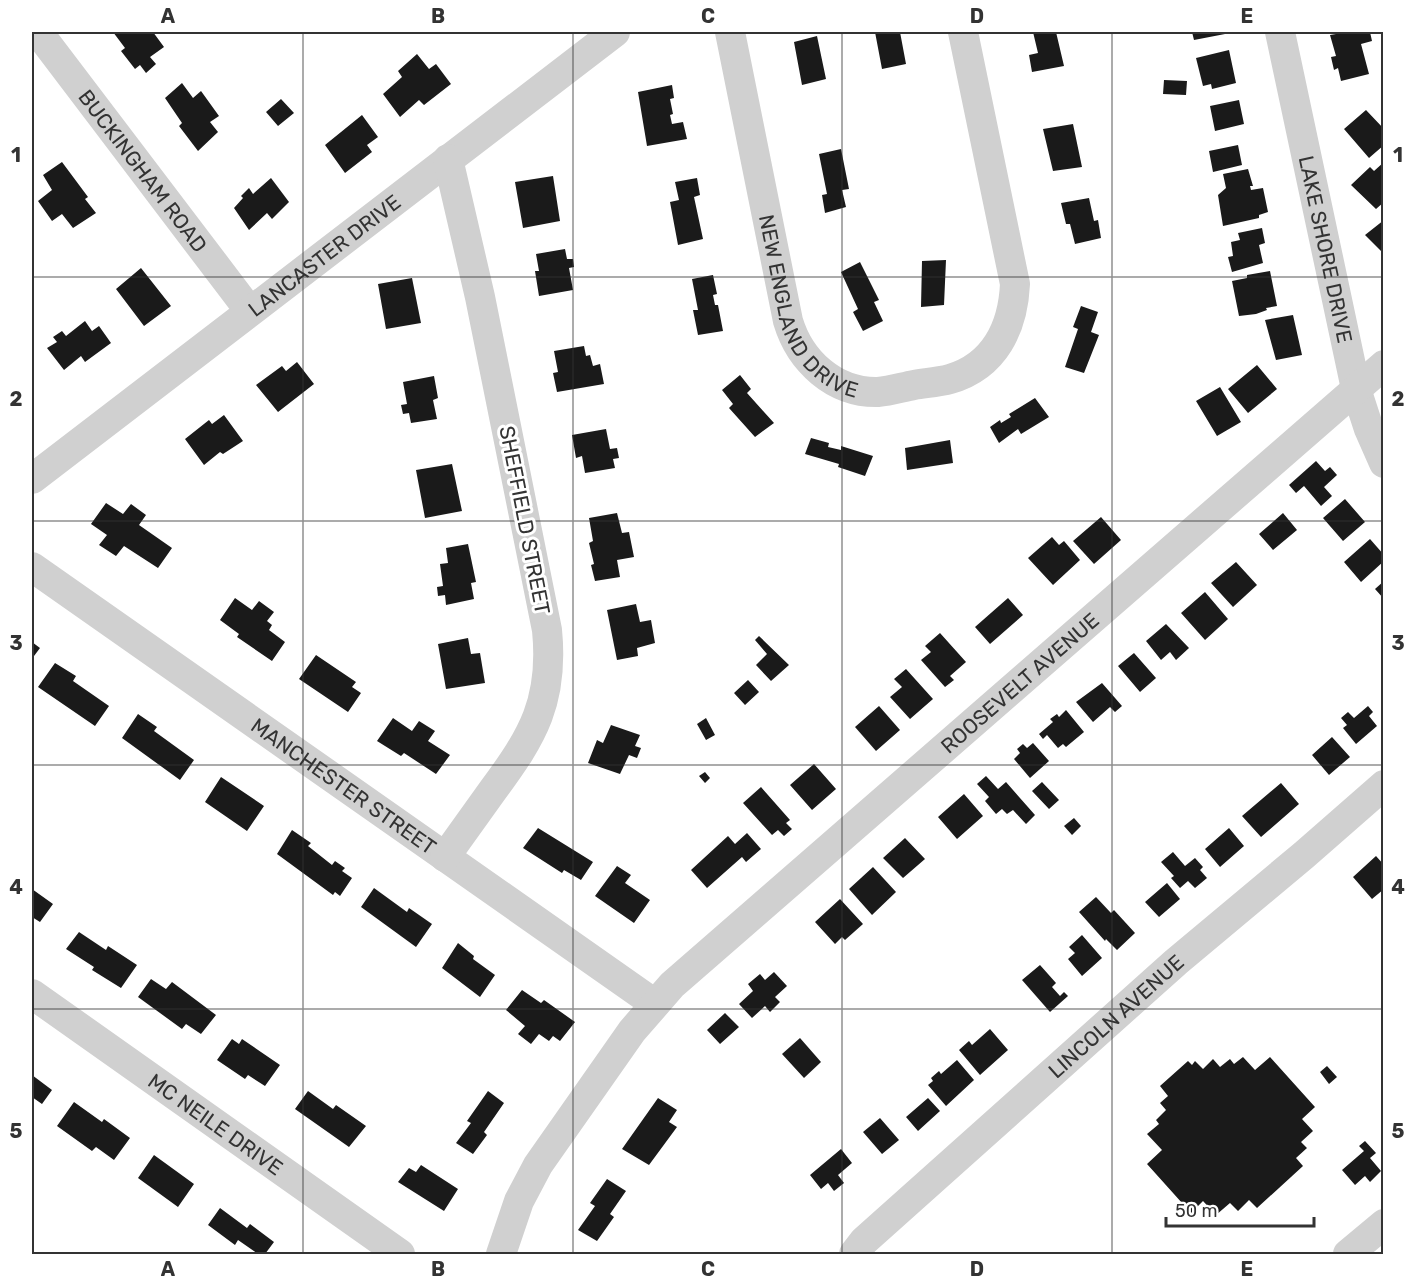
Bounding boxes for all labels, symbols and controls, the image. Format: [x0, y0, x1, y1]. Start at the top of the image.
text: A [161, 4, 176, 28]
text: B [431, 4, 445, 28]
text: C [701, 4, 715, 28]
text: D [970, 4, 984, 28]
text: E [1241, 4, 1253, 28]
street label: BUCKINGHAM ROAD [74, 84, 213, 257]
text: 1 [11, 143, 21, 167]
text: 1 [1393, 143, 1403, 167]
street label: LAKE SHORE DRIVE [1294, 153, 1358, 345]
street label: LANCASTER DRIVE [243, 189, 405, 321]
street label: NEW ENGLAND DRIVE [754, 212, 861, 402]
text: 2 [10, 387, 23, 411]
text: 2 [1392, 387, 1405, 411]
street label: SHEFFIELD STREET [494, 424, 556, 616]
street label: ROOSEVELT AVENUE [935, 607, 1104, 758]
text: 3 [9, 631, 23, 655]
text: 3 [1391, 631, 1405, 655]
street label: MANCHESTER STREET [247, 712, 441, 859]
text: 4 [9, 875, 23, 899]
text: 4 [1391, 875, 1405, 899]
street label: LINCOLN AVENUE [1043, 949, 1188, 1083]
street label: MC NEILE DRIVE [144, 1068, 288, 1180]
text: 5 [10, 1119, 23, 1143]
text: 5 [1392, 1119, 1405, 1143]
scale bar [1166, 1190, 1314, 1228]
text: 50 m [1175, 1200, 1218, 1222]
text: A [161, 1257, 176, 1281]
text: B [431, 1257, 445, 1281]
text: C [701, 1257, 715, 1281]
text: D [970, 1257, 984, 1281]
text: E [1241, 1257, 1253, 1281]

